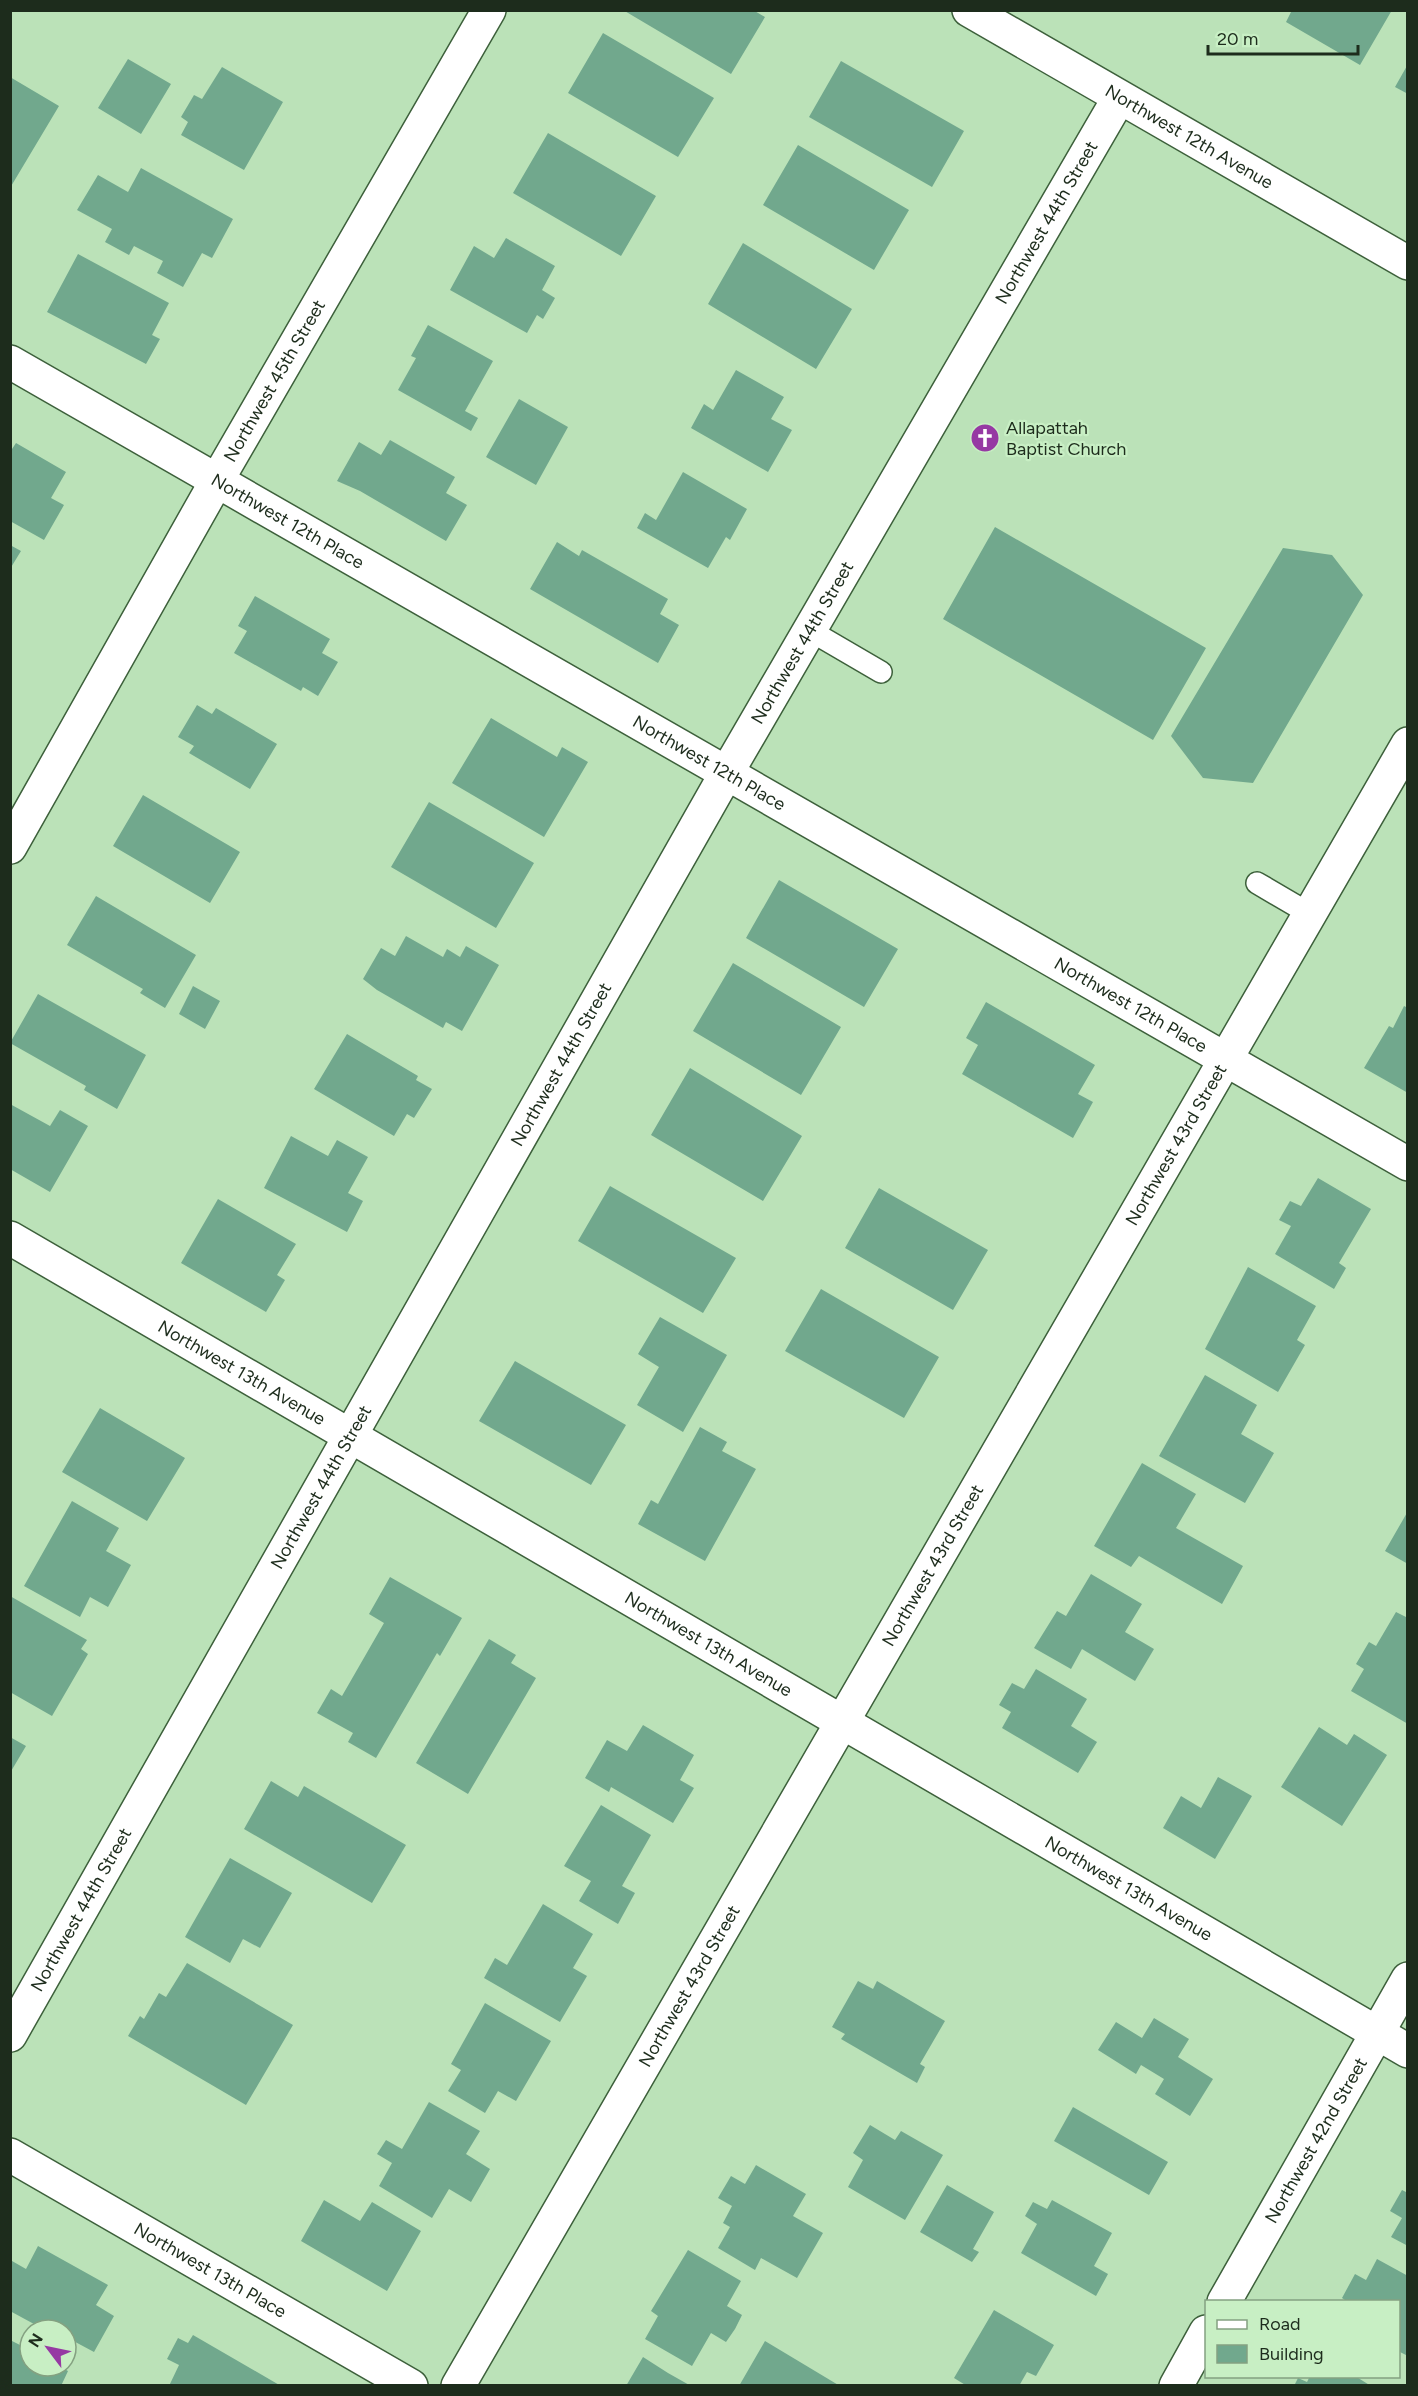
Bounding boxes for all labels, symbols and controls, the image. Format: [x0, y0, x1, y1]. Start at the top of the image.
scale bar [1208, 18, 1358, 56]
text: 20 m [1217, 28, 1258, 50]
street label: Northwest 12th Avenue [1101, 80, 1277, 194]
street label: Northwest 44th Street [991, 137, 1103, 308]
street label: Northwest 45th Street [219, 296, 330, 466]
place label: Allapattah Baptist Church [1006, 417, 1126, 460]
church icon: Allapattah Baptist Church [969, 422, 1001, 454]
street label: Northwest 12th Place [207, 469, 368, 574]
street label: Northwest 44th Street [746, 557, 858, 728]
street label: Northwest 12th Place [629, 711, 790, 816]
street label: Northwest 12th Place [1050, 952, 1211, 1057]
street label: Northwest 44th Street [506, 979, 616, 1150]
street label: Northwest 43rd Street [1121, 1060, 1232, 1230]
street label: Northwest 13th Avenue [154, 1315, 329, 1430]
street label: Northwest 44th Street [266, 1401, 376, 1573]
street label: Northwest 43rd Street [877, 1481, 988, 1650]
street label: Northwest 13th Avenue [621, 1587, 796, 1702]
street label: Northwest 44th Street [26, 1824, 136, 1996]
street label: Northwest 13th Avenue [1041, 1831, 1216, 1946]
street label: Northwest 43rd Street [634, 1901, 745, 2071]
street label: Northwest 42nd Street [1260, 2053, 1372, 2227]
street label: Northwest 13th Place [130, 2218, 290, 2323]
legend [1205, 2300, 1400, 2378]
text: Road [1259, 2313, 1300, 2335]
north arrow [18, 2318, 78, 2378]
text: N [24, 2330, 47, 2351]
text: Building [1259, 2343, 1324, 2365]

